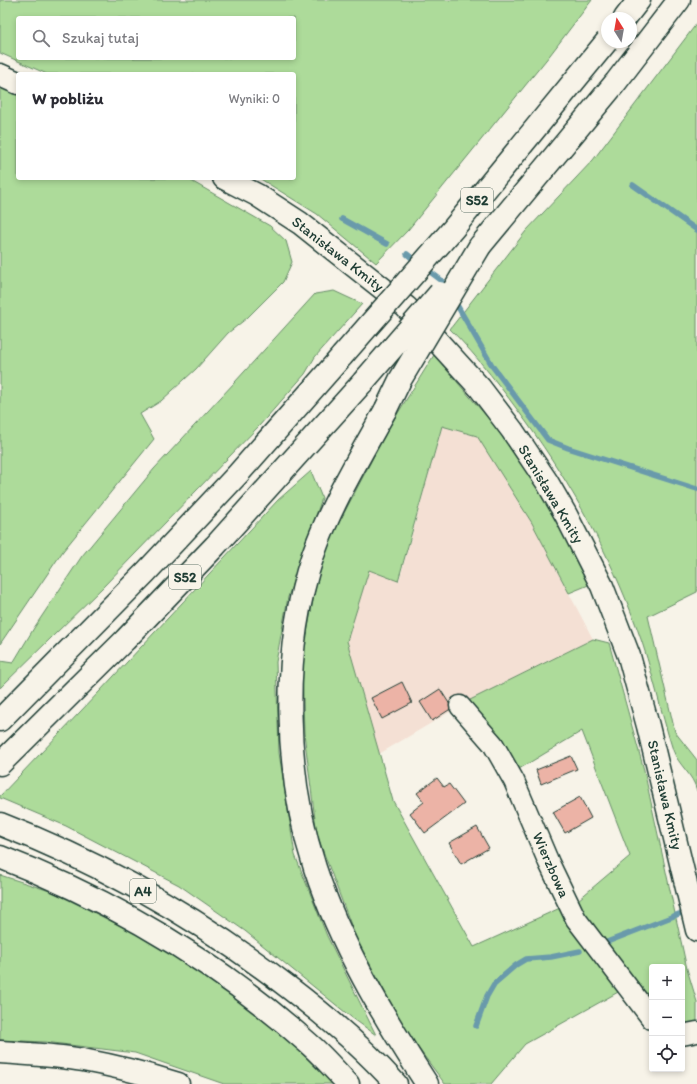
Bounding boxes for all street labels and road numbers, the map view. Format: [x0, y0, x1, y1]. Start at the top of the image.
road number: S52 [461, 188, 493, 212]
street label: Stanisława Kmity [288, 212, 388, 296]
street label: Stanisława Kmity [514, 441, 588, 547]
road number: S52 [169, 565, 201, 589]
street label: Stanisława Kmity [644, 738, 686, 852]
street label: Wierzbowa [529, 829, 574, 901]
road number: A4 [130, 879, 156, 903]

